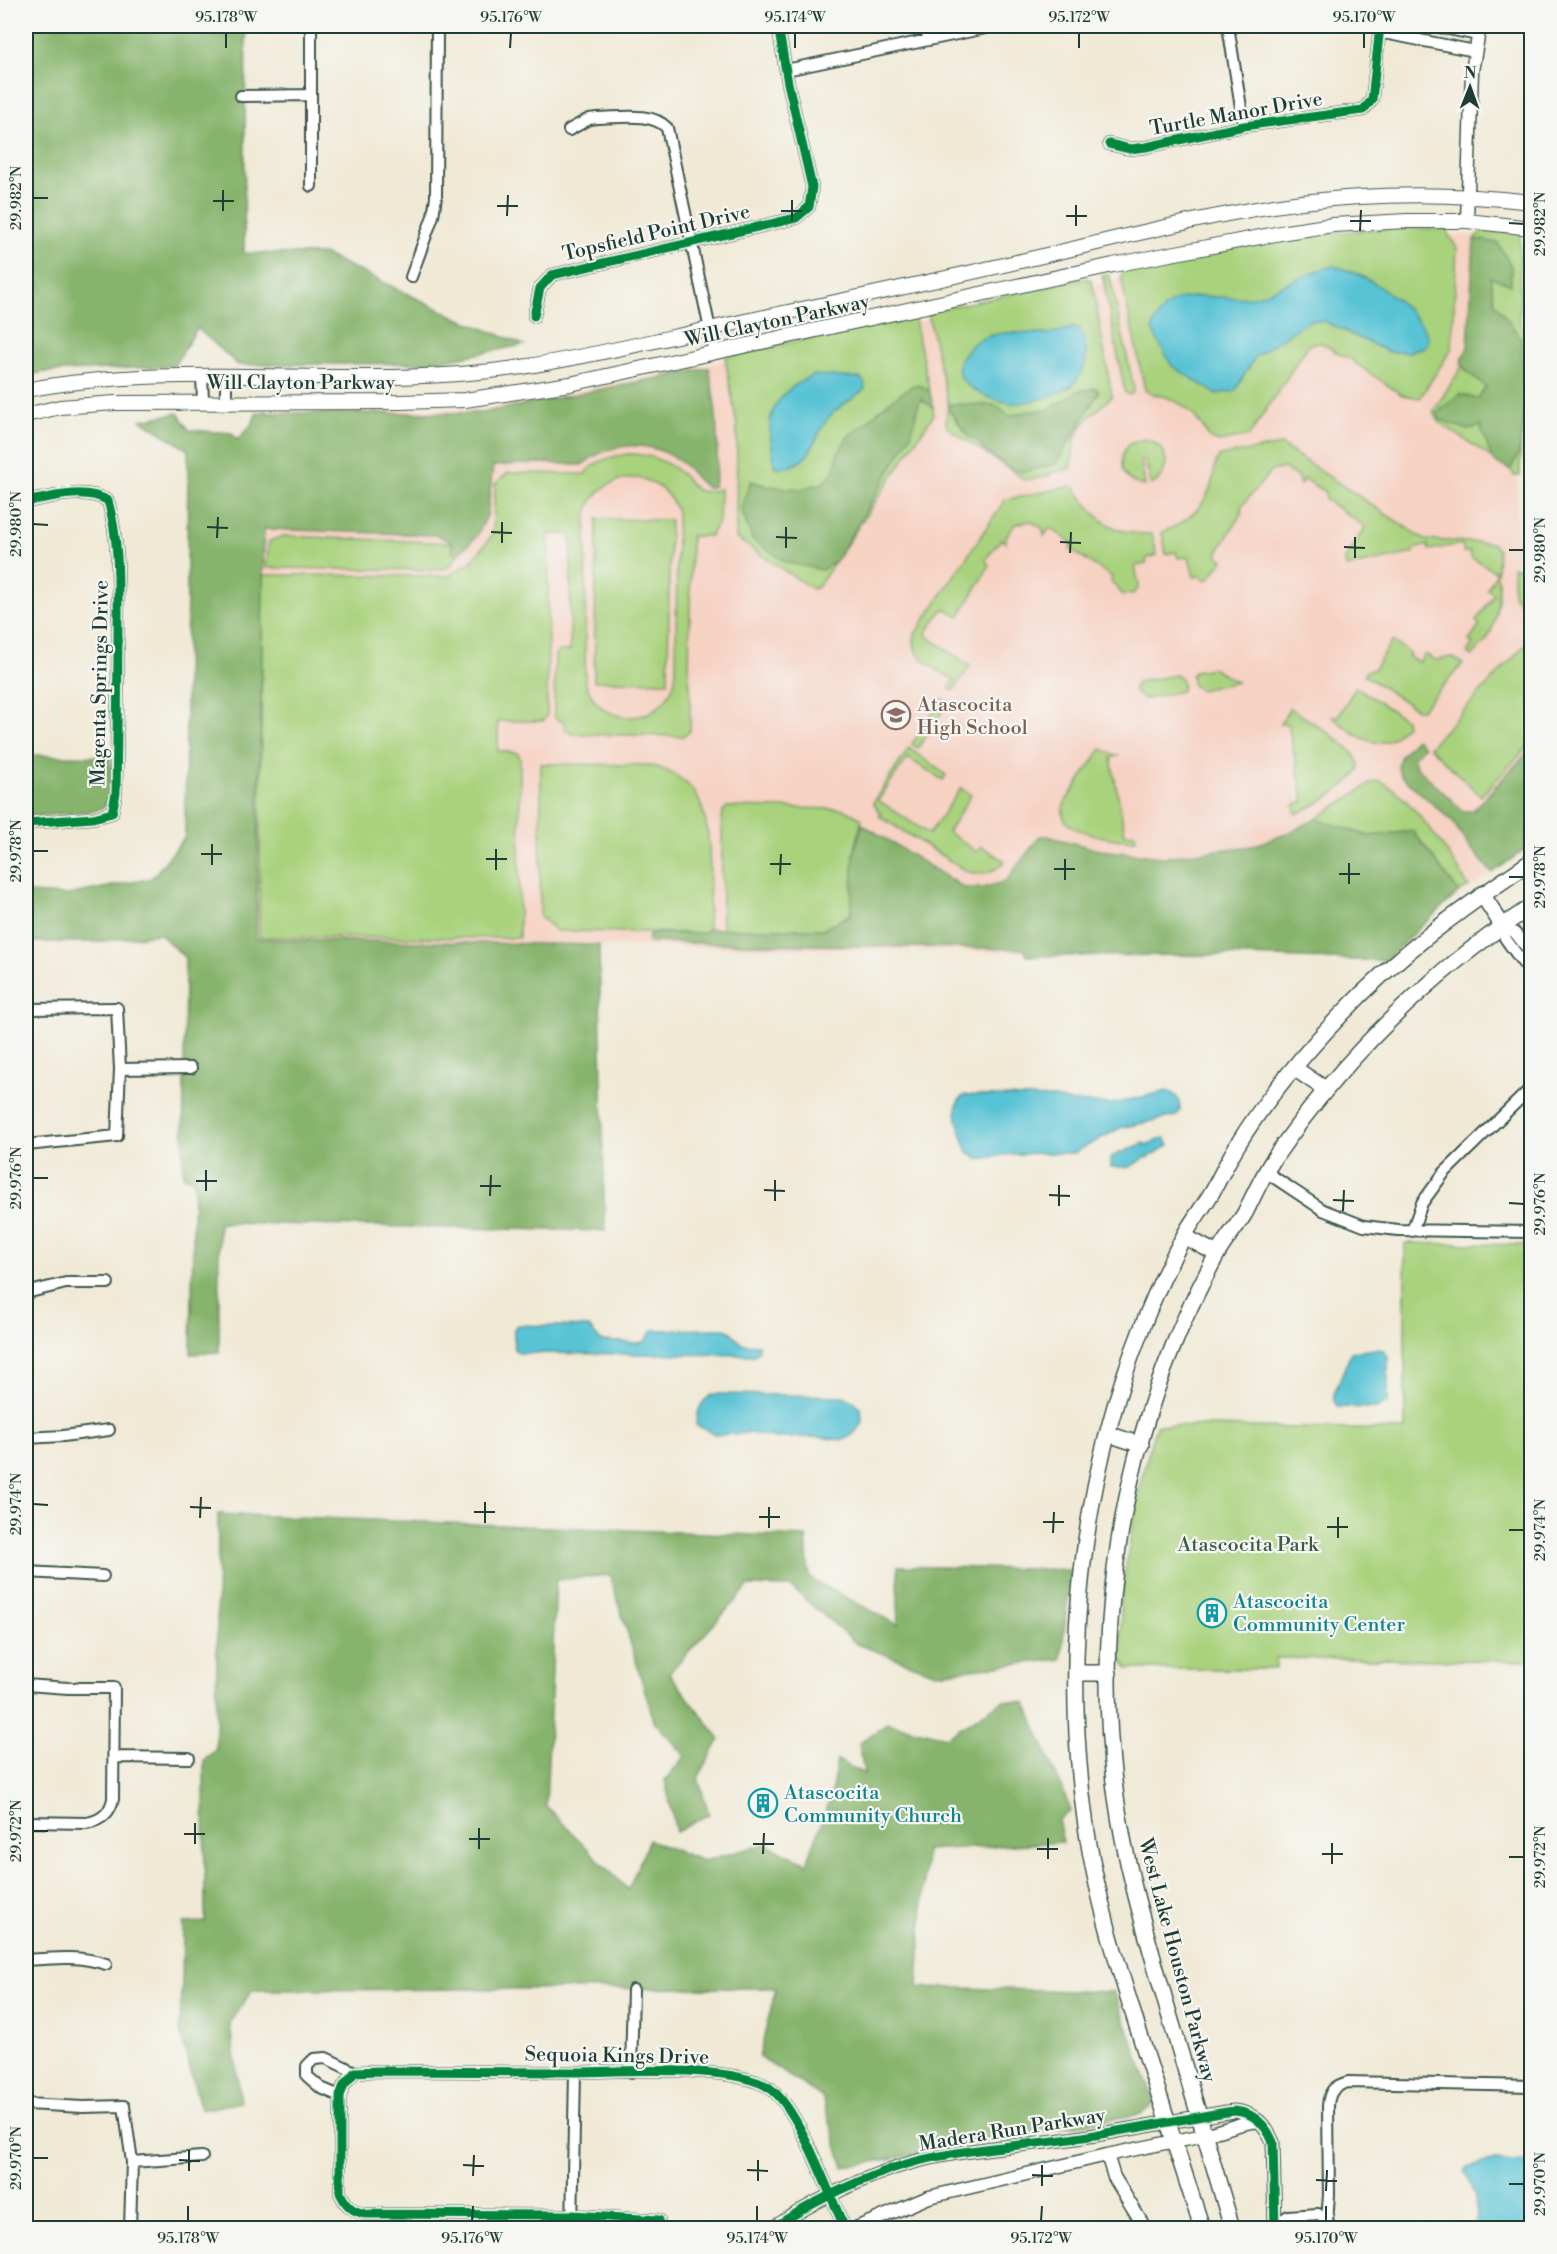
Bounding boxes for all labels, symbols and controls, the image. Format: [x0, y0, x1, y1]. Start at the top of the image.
text: 95.178°W [195, 8, 257, 27]
text: 95.176°W [480, 8, 542, 27]
text: 95.174°W [764, 8, 826, 27]
text: 95.172°W [1048, 8, 1110, 27]
text: 95.170°W [1333, 8, 1396, 27]
north arrow [1440, 57, 1500, 117]
text: N [1464, 63, 1477, 83]
street label: Turtle Manor Drive [1148, 87, 1325, 142]
text: 29.982°N [7, 166, 26, 230]
text: 29.982°N [1531, 192, 1550, 256]
street label: Topsfield Point Drive [560, 200, 753, 267]
street label: Will Clayton Parkway [681, 290, 872, 354]
street label: Will Clayton Parkway [206, 371, 396, 396]
text: 29.980°N [7, 491, 26, 557]
text: 29.980°N [1531, 517, 1550, 583]
street label: Magenta Springs Drive [86, 580, 115, 786]
place label: Atascocita High School [916, 693, 1028, 741]
school or university icon: Atascocita High School [880, 699, 912, 731]
text: 29.978°N [7, 819, 26, 883]
text: 29.978°N [1531, 845, 1550, 909]
text: 29.976°N [7, 1147, 26, 1209]
text: 29.976°N [1531, 1173, 1550, 1235]
text: 29.974°N [7, 1473, 26, 1535]
text: 29.974°N [1531, 1499, 1550, 1561]
park label: Atascocita Park [1176, 1533, 1320, 1558]
place label: Atascocita Community Center [1232, 1590, 1405, 1638]
building icon: Atascocita Community Center [1196, 1597, 1228, 1629]
place label: Atascocita Community Church [783, 1781, 962, 1829]
building icon: Atascocita Community Church [747, 1787, 779, 1819]
text: 29.972°N [7, 1800, 26, 1862]
text: 29.972°N [1531, 1826, 1550, 1888]
street label: West Lake Houston Parkway [1132, 1835, 1221, 2085]
street label: Sequoia Kings Drive [524, 2042, 710, 2071]
street label: Madera Run Parkway [917, 2103, 1108, 2158]
text: 29.970°N [7, 2126, 26, 2190]
text: 29.970°N [1531, 2152, 1550, 2216]
text: 95.178°W [157, 2229, 219, 2248]
text: 95.176°W [441, 2229, 503, 2248]
text: 95.174°W [726, 2229, 788, 2248]
text: 95.172°W [1010, 2229, 1072, 2248]
text: 95.170°W [1295, 2229, 1358, 2248]

